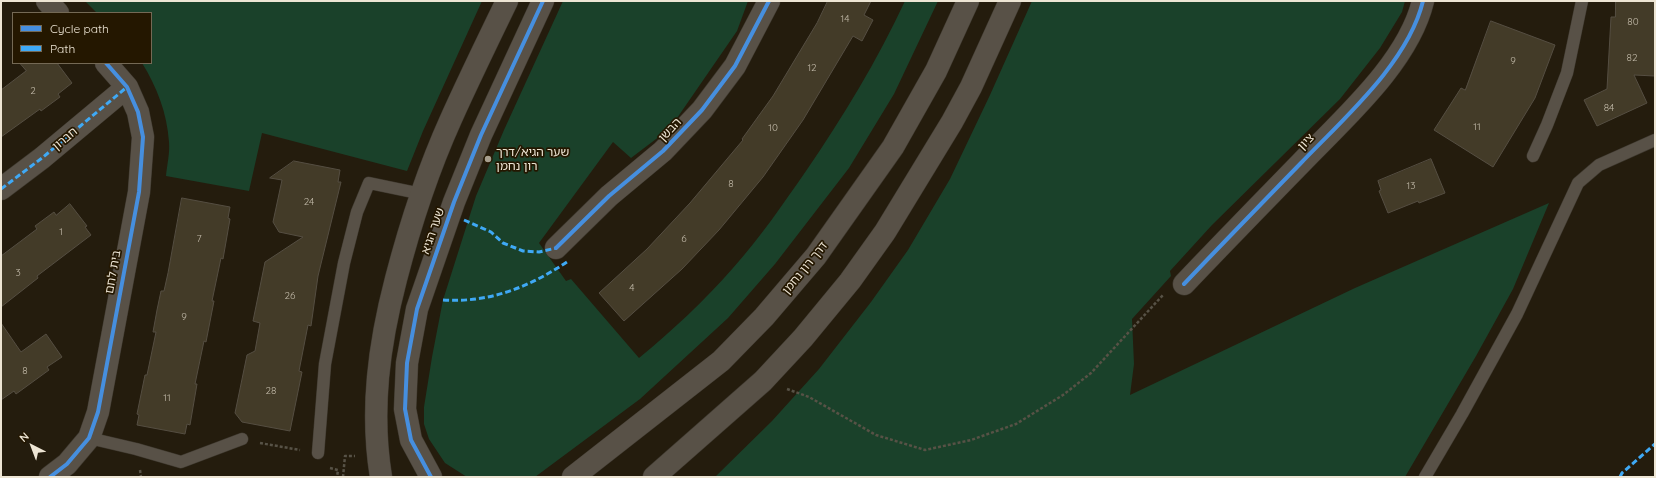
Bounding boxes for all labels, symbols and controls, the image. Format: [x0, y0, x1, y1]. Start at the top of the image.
legend [12, 12, 152, 64]
house number: 14 [841, 13, 849, 25]
house number: 80 [1627, 16, 1639, 28]
text: Cycle path [50, 21, 109, 36]
text: Path [50, 41, 75, 56]
house number: 82 [1627, 52, 1637, 64]
house number: 9 [1510, 55, 1516, 67]
house number: 12 [807, 62, 817, 74]
house number: 2 [30, 85, 36, 97]
house number: 84 [1604, 102, 1614, 114]
street label: הבשן [655, 115, 685, 145]
house number: 11 [1473, 121, 1481, 133]
house number: 10 [768, 122, 778, 134]
street label: חברון [50, 124, 80, 154]
street label: ציון [1295, 131, 1317, 153]
place label: שער הגיא/דרך רון נחמן [496, 145, 569, 173]
marker: שער הגיא/דרך רון נחמן [483, 154, 493, 164]
house number: 8 [728, 178, 734, 190]
house number: 13 [1407, 180, 1415, 192]
house number: 24 [304, 196, 314, 208]
street label: שער הגיא [418, 206, 448, 256]
house number: 1 [59, 226, 63, 238]
house number: 7 [196, 233, 202, 245]
house number: 6 [681, 233, 687, 245]
street label: דרך רון נחמן [779, 239, 831, 297]
street label: בית לחם [102, 249, 124, 295]
house number: 3 [15, 267, 21, 279]
house number: 4 [629, 282, 635, 294]
house number: 26 [285, 290, 295, 302]
house number: 9 [181, 311, 187, 323]
house number: 8 [22, 365, 28, 377]
house number: 28 [266, 385, 276, 397]
house number: 11 [163, 392, 171, 404]
north arrow [12, 426, 52, 466]
text: N [16, 429, 32, 445]

